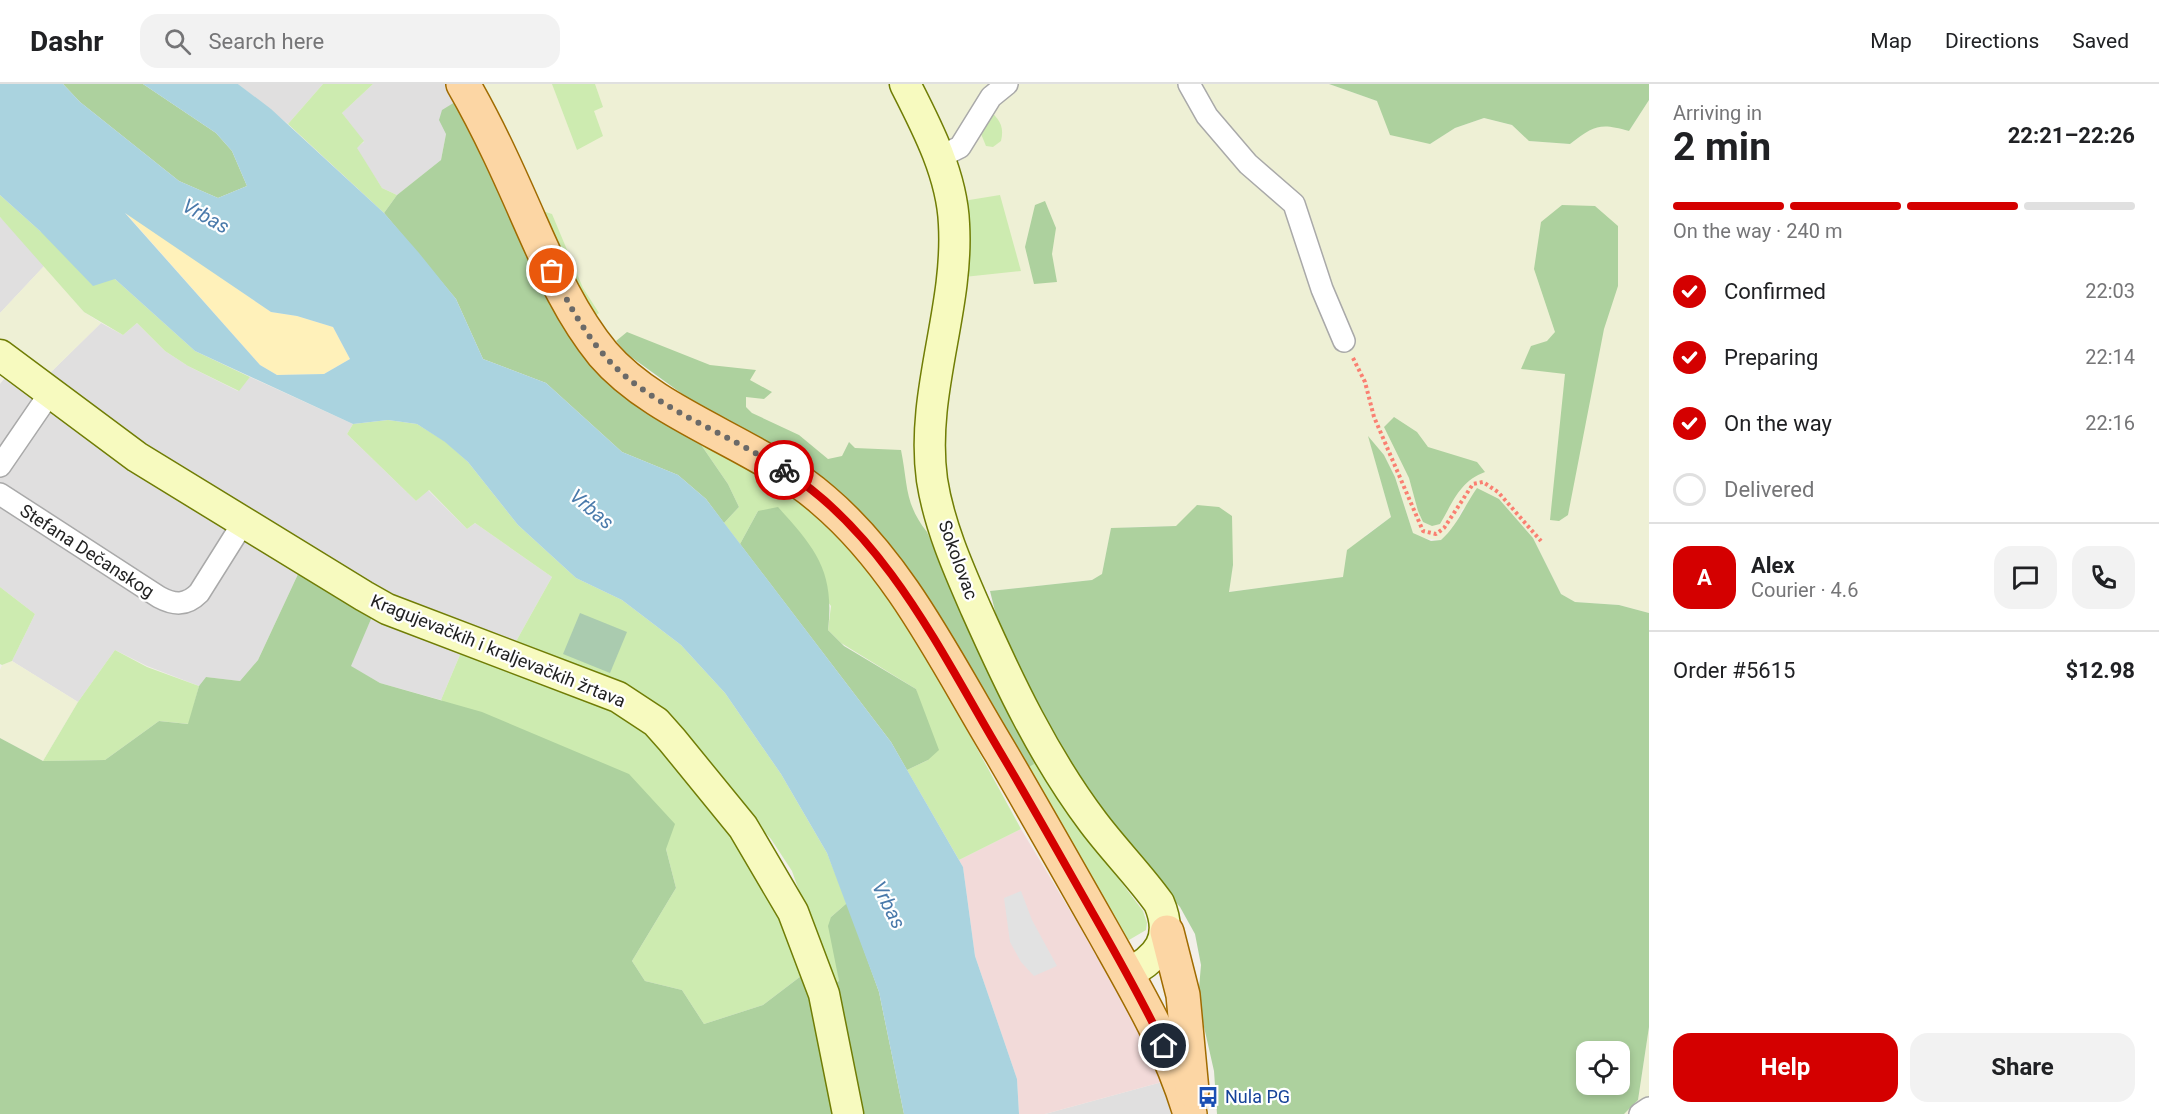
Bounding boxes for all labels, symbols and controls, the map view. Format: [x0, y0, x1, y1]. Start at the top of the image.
search box [140, 14, 560, 68]
text: Dashr [30, 25, 104, 58]
icon: search [161, 25, 194, 58]
text: Search here [209, 29, 324, 54]
text: Map [1870, 29, 1912, 53]
text: Directions [1945, 29, 2039, 53]
text: Saved [2072, 29, 2129, 53]
text: Arriving in [1673, 101, 1762, 125]
text: 22:21–22:26 [2008, 123, 2135, 148]
text: 2 min [1673, 124, 1771, 170]
water label: Vrbas [178, 193, 234, 239]
text: On the way · 240 m [1673, 219, 1842, 243]
pin [526, 245, 577, 296]
icon: bag [535, 254, 568, 287]
icon: check [1673, 275, 1706, 308]
text: Confirmed [1724, 279, 1826, 304]
text: 22:03 [2085, 279, 2135, 303]
icon: check [1673, 341, 1706, 374]
text: Preparing [1724, 345, 1818, 370]
text: 22:14 [2085, 345, 2135, 369]
icon: check [1673, 407, 1706, 440]
text: On the way [1724, 411, 1832, 436]
text: 22:16 [2085, 411, 2135, 435]
courier [754, 440, 814, 500]
icon: bike [768, 454, 801, 487]
text: Delivered [1724, 477, 1814, 502]
water label: Vrbas [565, 484, 619, 534]
street label: Stefana Dečanskog [16, 499, 158, 602]
street label: Sokolovac [934, 517, 982, 602]
button: chat [1994, 546, 2057, 609]
button: phone [2072, 546, 2135, 609]
text: Alex [1751, 553, 1795, 578]
text: A [1697, 565, 1712, 590]
text: Courier · 4.6 [1751, 578, 1858, 602]
street label: Kragujevačkih i kraljevačkih žrtava [368, 590, 629, 711]
text: Order #5615 [1673, 658, 1795, 683]
text: $12.98 [2066, 658, 2135, 683]
water label: Vrbas [867, 877, 911, 933]
pin [1138, 1020, 1189, 1071]
icon: home [1147, 1029, 1180, 1062]
button: Help [1673, 1033, 1898, 1102]
button: Share [1910, 1033, 2135, 1102]
map controls [1576, 1041, 1630, 1095]
button: locate [1576, 1041, 1630, 1095]
bus stop icon: Nula PG [1196, 1085, 1220, 1109]
place label: Nula PG [1225, 1086, 1290, 1107]

